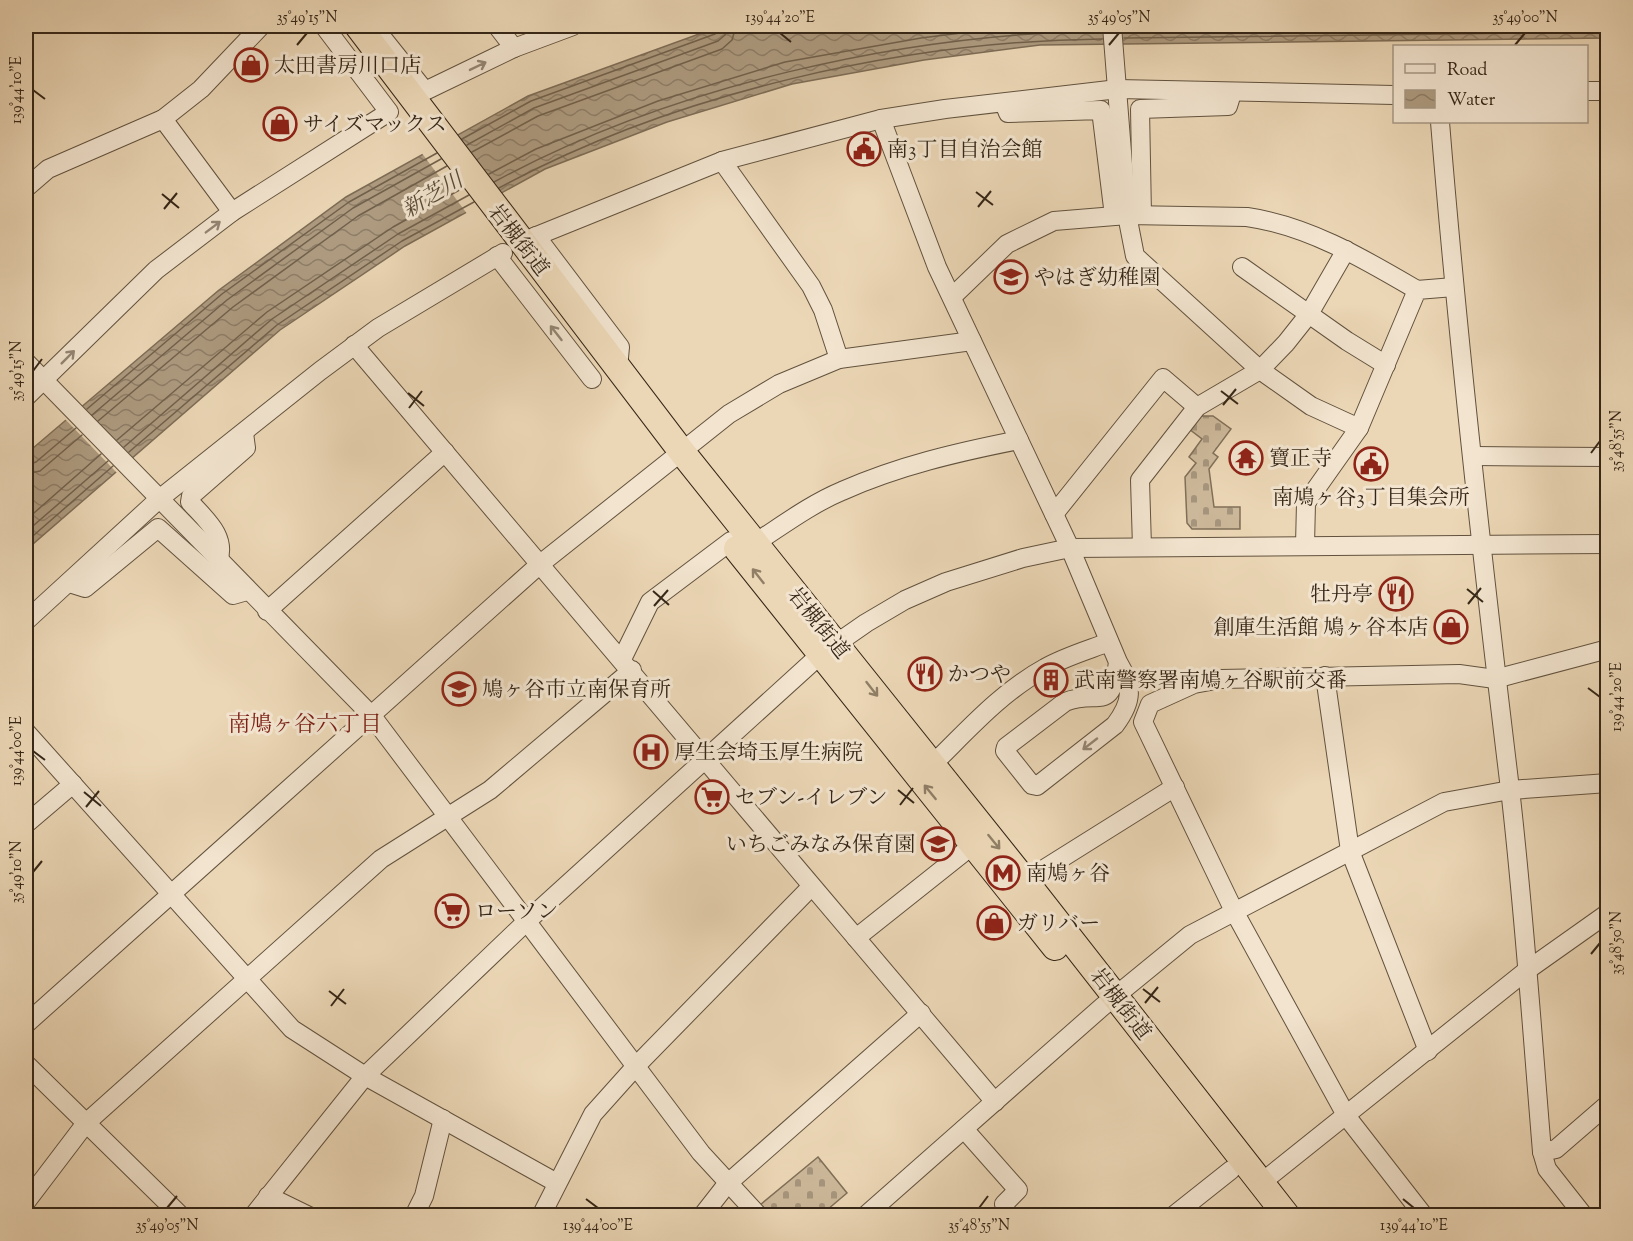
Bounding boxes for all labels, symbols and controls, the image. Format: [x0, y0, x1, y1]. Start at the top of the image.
text: 35°49'15"N [277, 8, 337, 29]
text: 139°44'20"E [745, 8, 815, 29]
text: 35°49'05"N [1088, 8, 1150, 29]
text: 35°49'00"N [1492, 8, 1558, 29]
legend [1393, 45, 1588, 123]
shop icon: 太田書房川口店 [233, 47, 269, 83]
place label: 太田書房川口店 [274, 52, 421, 82]
text: 139°44'10"E [7, 56, 28, 124]
text: Road [1447, 58, 1487, 84]
one-way arrow [468, 59, 486, 71]
text: Water [1447, 88, 1496, 114]
shop icon: サイズマックス [262, 106, 298, 142]
place label: サイズマックス [303, 111, 447, 141]
public building icon: 南3丁目自治会館 [846, 131, 882, 167]
place label: 南3丁目自治会館 [887, 136, 1042, 166]
water label: 新芝川 [397, 165, 472, 227]
street label: 岩槻街道 [480, 199, 555, 284]
one-way arrow [205, 221, 221, 234]
school or university icon: やはぎ幼稚園 [993, 259, 1029, 295]
place label: やはぎ幼稚園 [1034, 264, 1160, 294]
one-way arrow [550, 326, 563, 342]
text: 35°49'15"N [7, 341, 28, 401]
one-way arrow [61, 349, 75, 364]
text: 35°48'55"N [1607, 410, 1628, 472]
temple icon: 寶正寺 [1228, 440, 1264, 476]
place label: 寶正寺 [1269, 445, 1332, 475]
public building icon: 南鳩ヶ谷3丁目集会所 [1353, 446, 1389, 482]
place label: 南鳩ヶ谷3丁目集会所 [1272, 484, 1470, 514]
one-way arrow [752, 568, 765, 584]
restaurant icon: 牡丹亭 [1378, 576, 1414, 612]
place label: 牡丹亭 [1310, 581, 1373, 611]
street label: 岩槻街道 [779, 582, 856, 666]
shop icon: 創庫生活館 鳩ヶ谷本店 [1433, 609, 1469, 645]
place label: 創庫生活館 鳩ヶ谷本店 [1214, 614, 1428, 644]
restaurant icon: かつや [907, 656, 943, 692]
place label: かつや [948, 661, 1011, 691]
building icon: 武南警察署南鳩ヶ谷駅前交番 [1033, 662, 1069, 698]
text: 139°44'20"E [1607, 662, 1628, 732]
place label: 武南警察署南鳩ヶ谷駅前交番 [1074, 667, 1347, 697]
school or university icon: 鳩ヶ谷市立南保育所 [441, 671, 477, 707]
place label: 鳩ヶ谷市立南保育所 [482, 676, 671, 706]
one-way arrow [866, 681, 879, 697]
district label: 南鳩ヶ谷六丁目 [228, 710, 382, 742]
text: 139°44'00"E [7, 716, 28, 786]
hospital icon: 厚生会埼玉厚生病院 [633, 734, 669, 770]
one-way arrow [1083, 737, 1099, 750]
place label: 厚生会埼玉厚生病院 [674, 739, 863, 769]
supermarket icon: セブン-イレブン [694, 779, 730, 815]
place label: セブン-イレブン [735, 784, 887, 814]
one-way arrow [924, 784, 937, 800]
school or university icon: いちごみなみ保育園 [920, 826, 956, 862]
place label: いちごみなみ保育園 [726, 831, 915, 861]
one-way arrow [987, 833, 1000, 849]
text: 35°49'10"N [7, 840, 28, 904]
metro station icon: 南鳩ヶ谷 [985, 855, 1021, 891]
place label: 南鳩ヶ谷 [1026, 860, 1110, 890]
supermarket icon: ローソン [434, 893, 470, 929]
place label: ローソン [475, 898, 558, 928]
shop icon: ガリバー [976, 905, 1012, 941]
place label: ガリバー [1017, 910, 1100, 940]
text: 35°48'50"N [1607, 911, 1628, 975]
street label: 岩槻街道 [1082, 963, 1157, 1048]
text: 35°49'05"N [136, 1216, 198, 1237]
text: 139°44'00"E [563, 1216, 633, 1237]
text: 35°48'55"N [948, 1216, 1010, 1237]
text: 139°44'10"E [1380, 1216, 1448, 1237]

